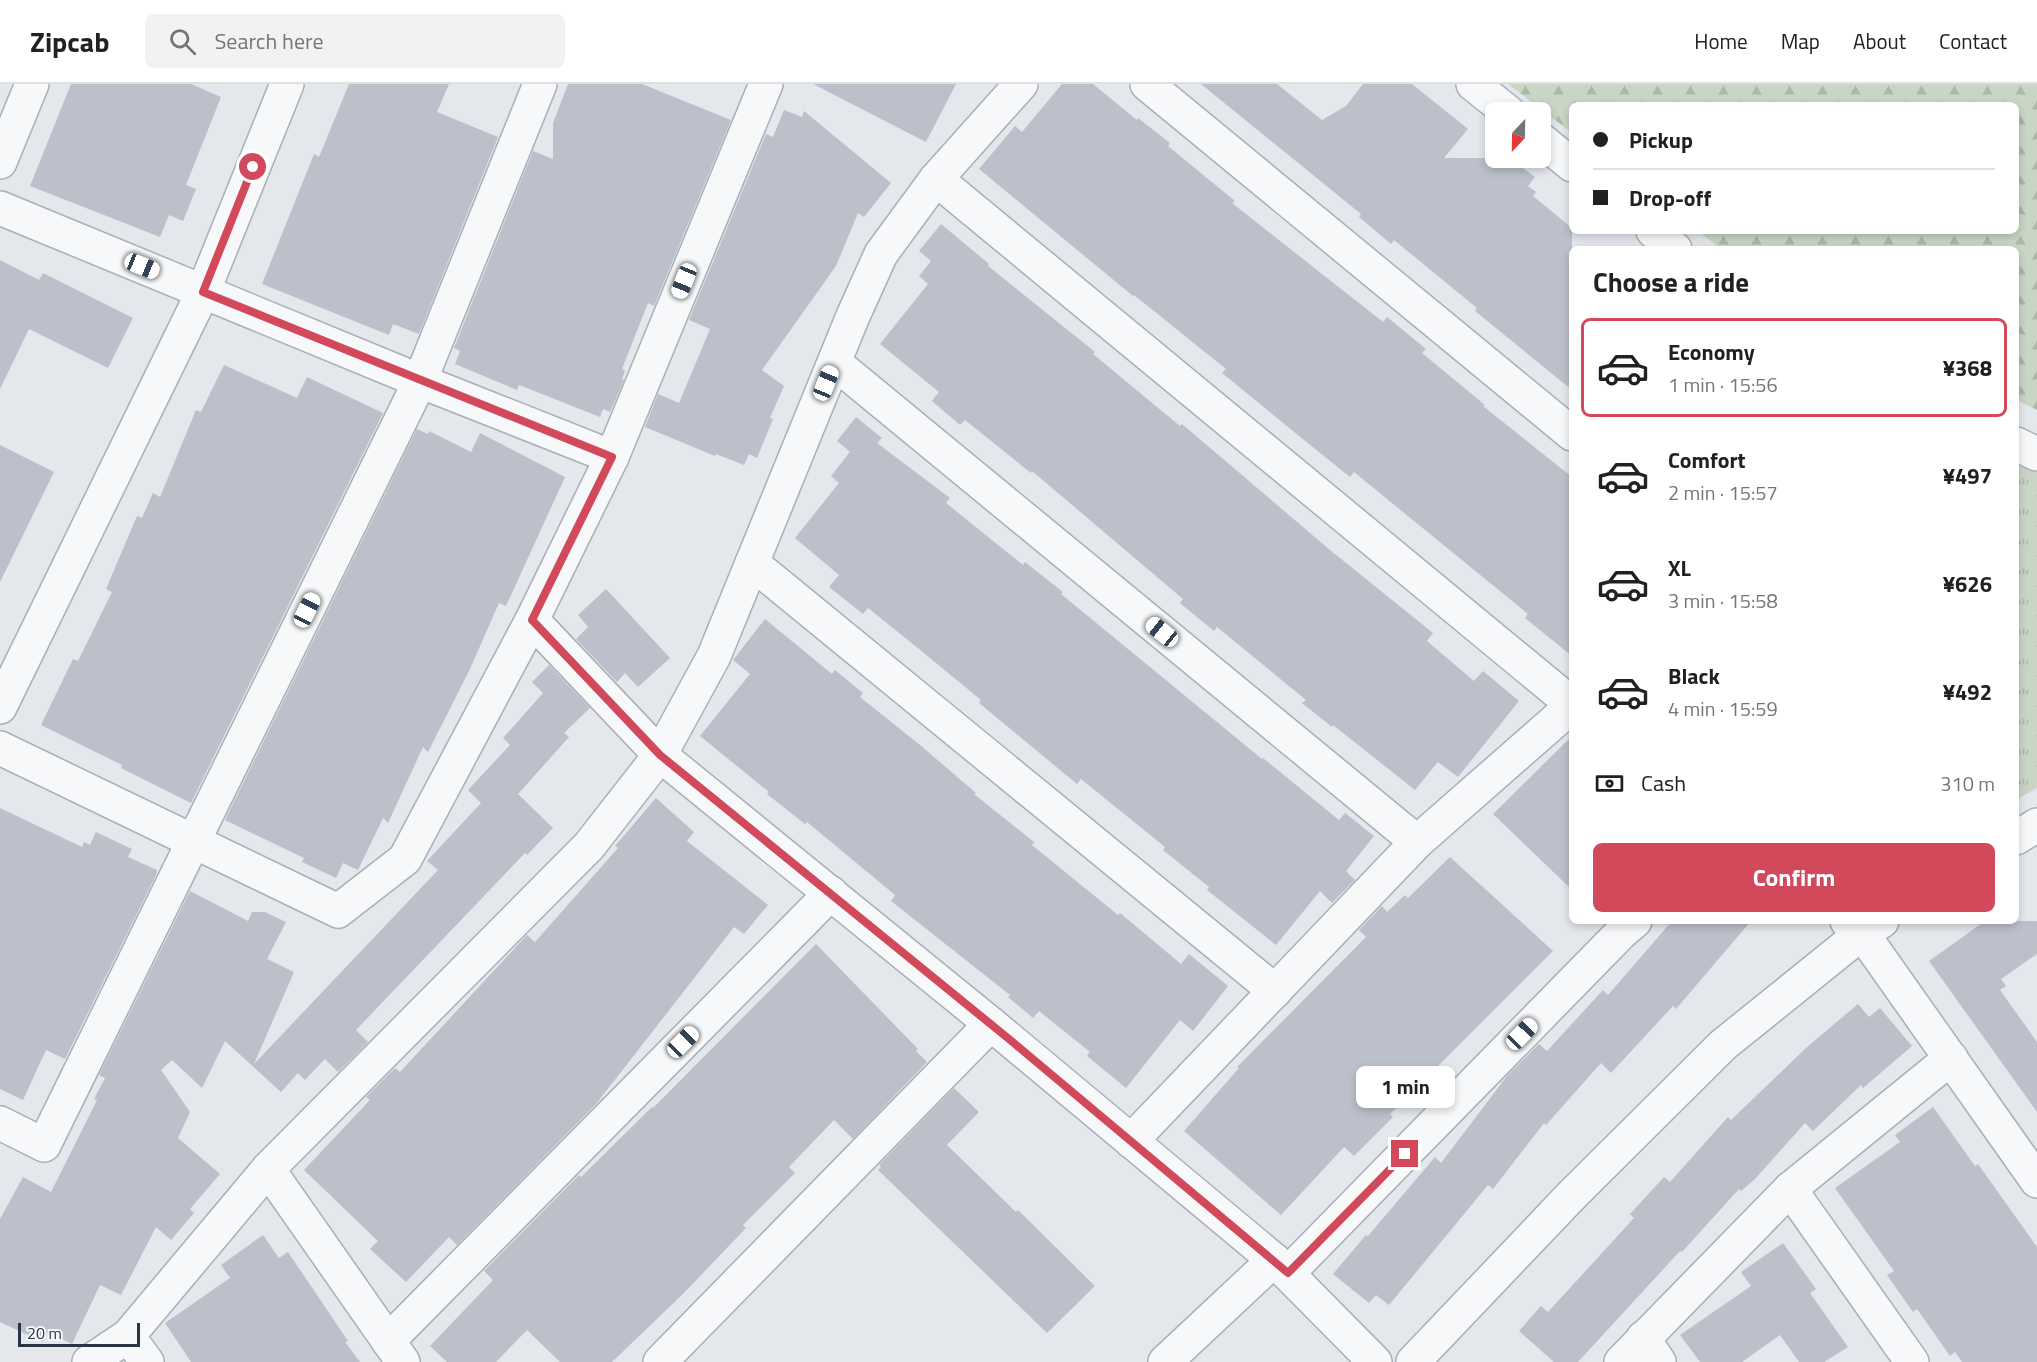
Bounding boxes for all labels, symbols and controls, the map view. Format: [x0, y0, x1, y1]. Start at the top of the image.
search box [145, 14, 565, 68]
text: Zipcab [30, 20, 109, 63]
text: Search here [214, 24, 324, 58]
icon: search [166, 25, 199, 58]
text: Home [1694, 25, 1748, 57]
text: Map [1781, 25, 1820, 57]
text: About [1853, 25, 1906, 57]
text: Contact [1939, 25, 2007, 57]
north arrow [1485, 102, 1551, 168]
map controls [1485, 102, 1551, 168]
text: Pickup [1629, 123, 1693, 157]
route start [239, 153, 266, 180]
text: Drop-off [1629, 181, 1711, 215]
car [122, 251, 162, 281]
car [669, 261, 699, 301]
text: Choose a ride [1593, 261, 1749, 302]
text: Economy [1668, 335, 1755, 369]
icon: car [1596, 341, 1650, 395]
text: ¥368 [1943, 351, 1992, 385]
car [811, 363, 841, 403]
text: 1 min · 15:56 [1668, 369, 1778, 400]
text: Comfort [1668, 443, 1746, 477]
icon: car [1596, 449, 1650, 503]
text: ¥497 [1943, 459, 1992, 493]
text: 2 min · 15:57 [1668, 477, 1778, 508]
text: XL [1668, 551, 1691, 585]
icon: car [1596, 557, 1650, 611]
text: ¥626 [1943, 567, 1992, 601]
text: 3 min · 15:58 [1668, 585, 1778, 616]
car [291, 590, 323, 630]
car [1142, 614, 1182, 650]
text: Black [1668, 659, 1720, 693]
icon: car [1596, 665, 1650, 719]
text: ¥492 [1943, 675, 1992, 709]
text: 4 min · 15:59 [1668, 693, 1778, 724]
text: Cash [1641, 766, 1686, 800]
icon: cash [1593, 767, 1626, 800]
text: 310 m [1940, 768, 1995, 799]
button: Confirm [1593, 843, 1995, 912]
car [1503, 1015, 1541, 1053]
car [664, 1023, 702, 1061]
callout: 1 min [1356, 1067, 1454, 1109]
text: 1 min [1381, 1071, 1430, 1102]
route end [1391, 1140, 1418, 1167]
scale bar [18, 1320, 140, 1348]
text: 20 m [27, 1321, 62, 1345]

